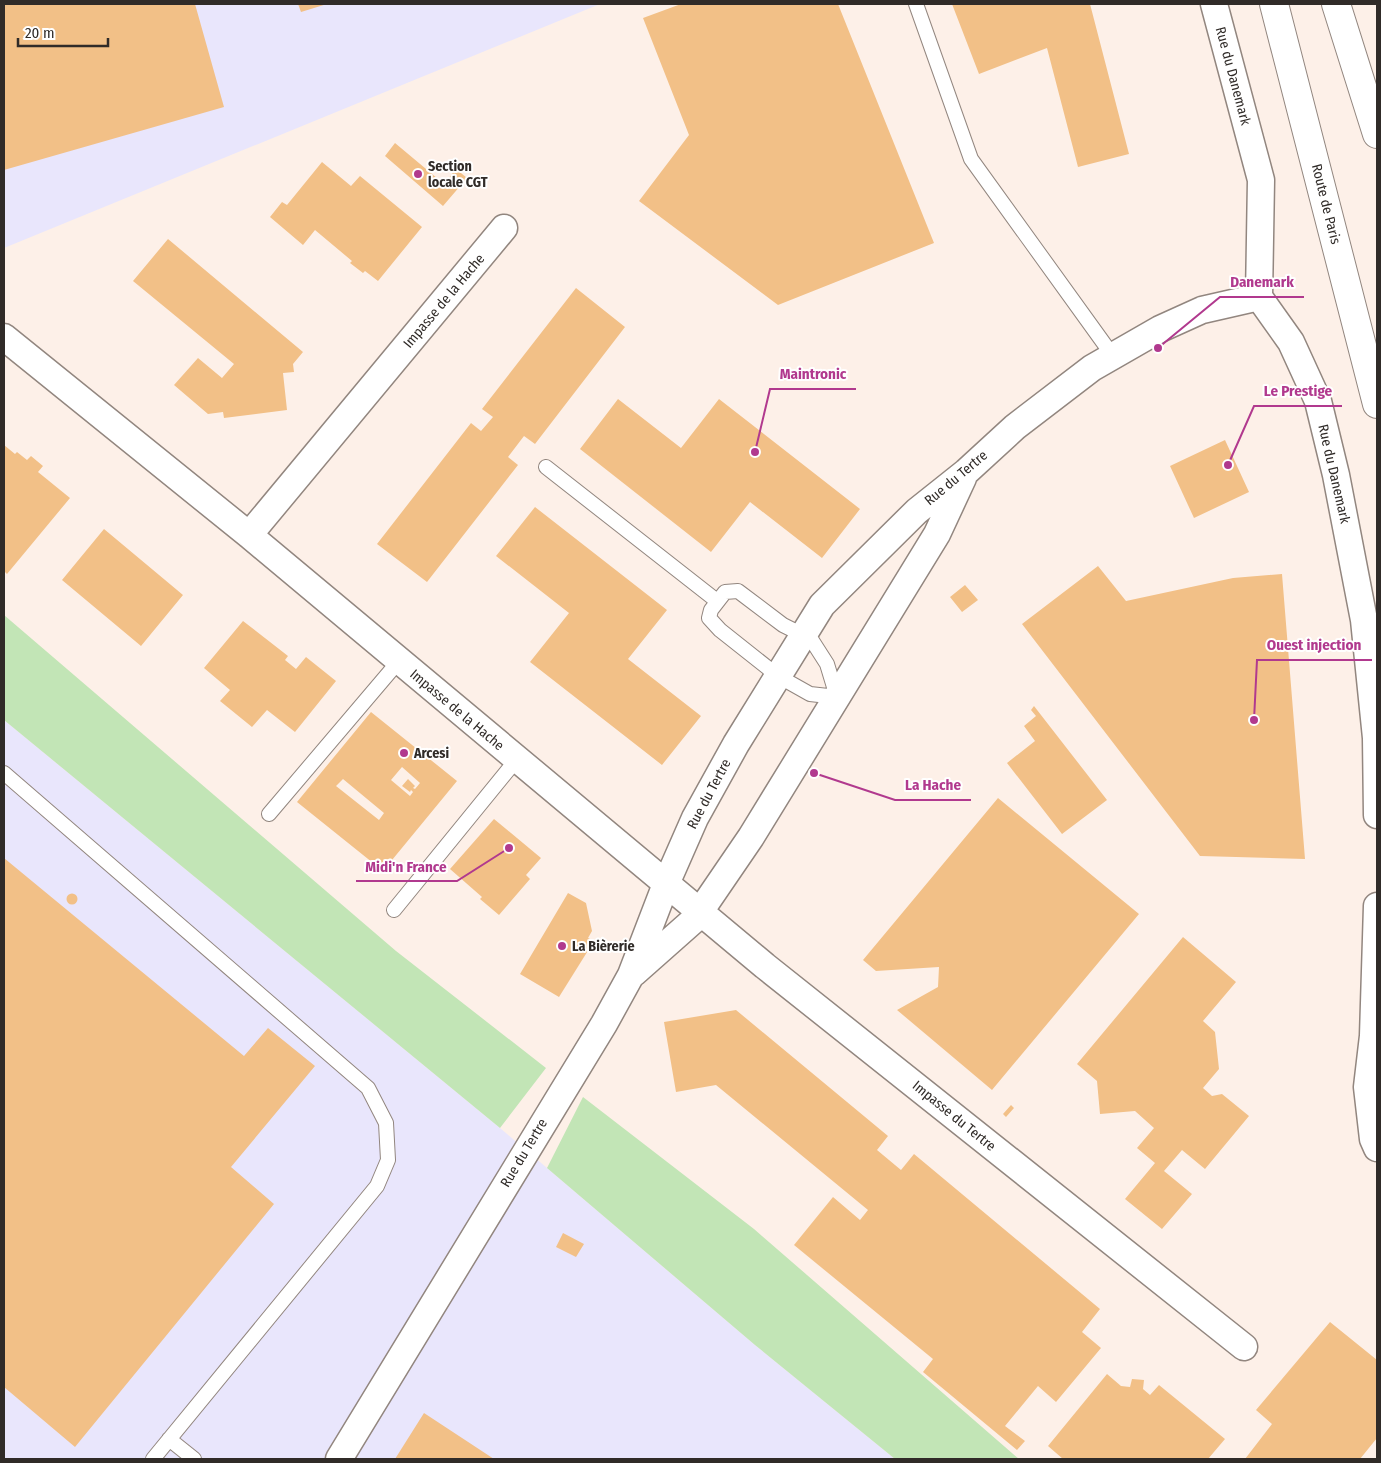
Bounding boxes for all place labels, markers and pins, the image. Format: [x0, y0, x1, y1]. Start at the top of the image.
place label: Section locale CGT [428, 158, 488, 191]
marker: Section locale CGT [412, 168, 424, 180]
callout: Danemark [1220, 267, 1304, 297]
callout: Maintronic [770, 359, 856, 389]
callout: Le Prestige [1254, 376, 1342, 406]
callout: Ouest injection [1257, 630, 1372, 660]
place label: Arcesi [413, 745, 449, 762]
marker: Arcesi [398, 747, 410, 759]
callout: La Hache [895, 770, 971, 800]
callout: Midi'n France [356, 851, 457, 881]
place label: La Bièrerie [572, 938, 635, 955]
marker: La Bièrerie [556, 940, 568, 952]

